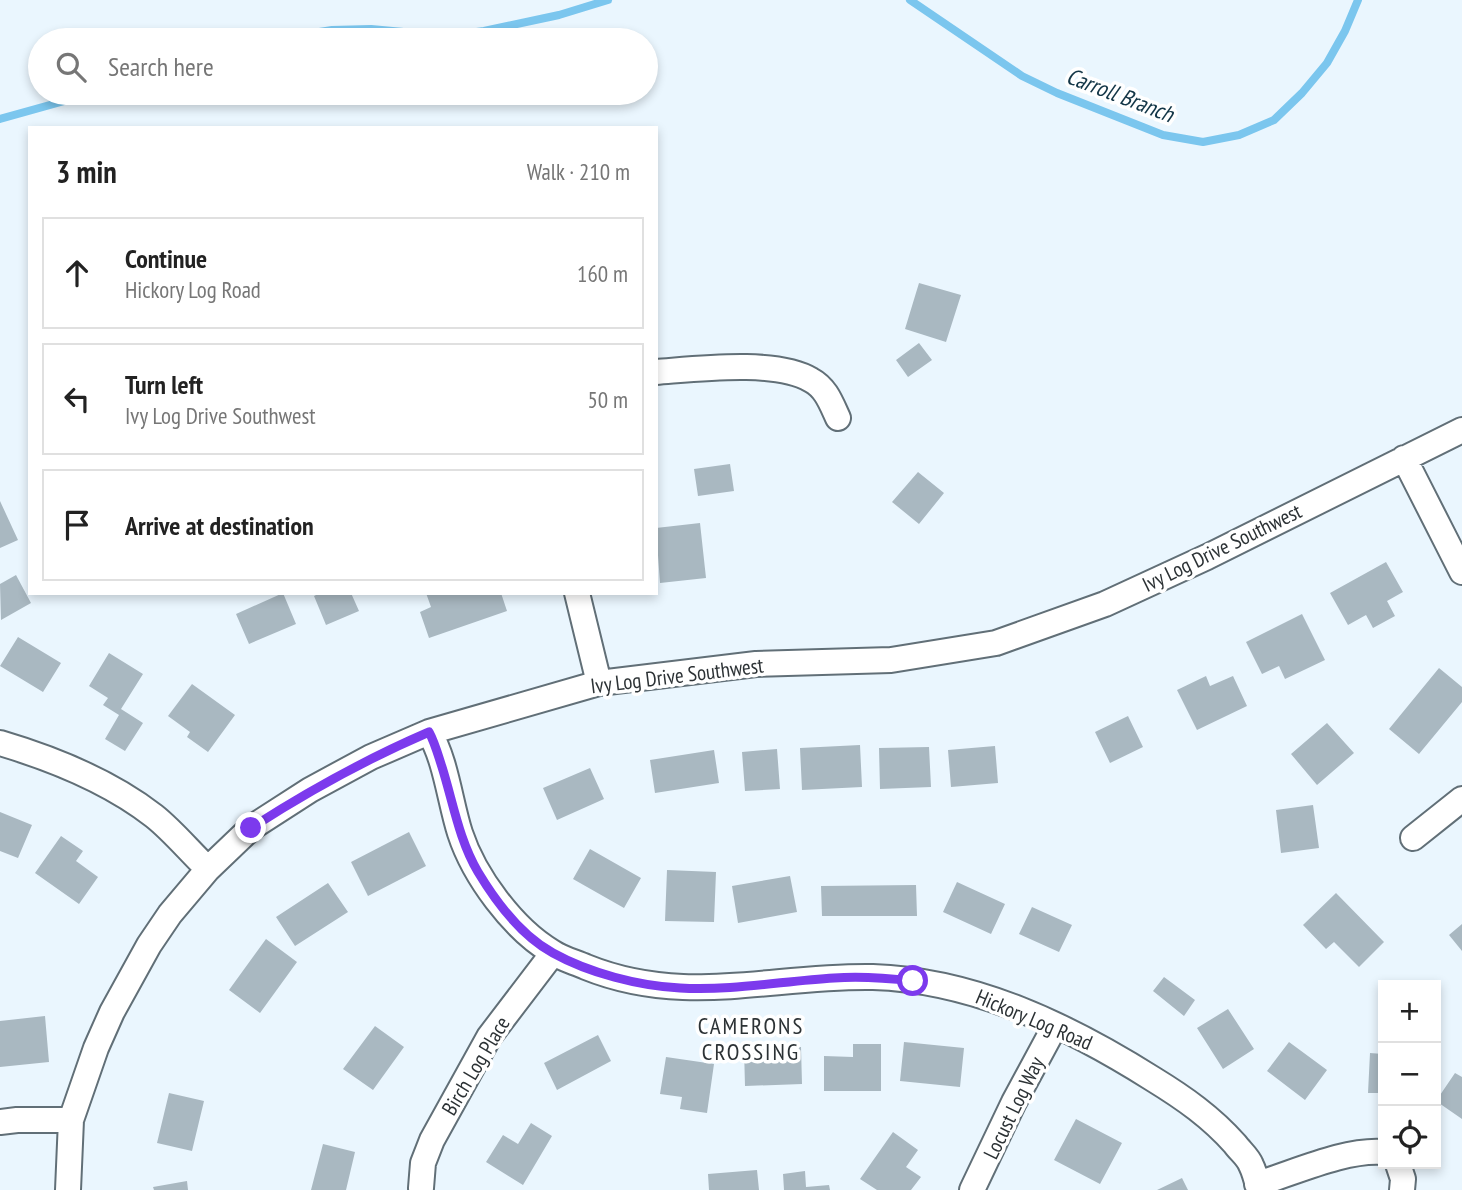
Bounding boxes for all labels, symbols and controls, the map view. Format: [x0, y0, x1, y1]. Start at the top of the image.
search box [28, 28, 658, 105]
icon: search [52, 48, 90, 86]
text: Search here [108, 50, 214, 83]
water label: Carroll Branch [1063, 61, 1180, 129]
text: 3 min [56, 152, 117, 191]
text: Walk · 210 m [527, 157, 630, 186]
text: Continue [125, 242, 207, 275]
icon: ahead [58, 254, 96, 292]
text: 160 m [577, 259, 628, 288]
text: Hickory Log Road [125, 275, 261, 304]
text: Turn left [125, 368, 203, 401]
icon: left [58, 380, 96, 418]
text: 50 m [587, 385, 628, 414]
text: Ivy Log Drive Southwest [125, 401, 316, 430]
street label: Ivy Log Drive Southwest [1138, 497, 1306, 598]
icon: arrive [58, 506, 96, 544]
text: Arrive at destination [125, 509, 314, 542]
street label: Ivy Log Drive Southwest [589, 651, 765, 700]
route end [235, 812, 266, 843]
route start [897, 965, 928, 996]
map controls [1378, 980, 1441, 1169]
button: + [1378, 980, 1441, 1043]
street label: Hickory Log Road [972, 983, 1097, 1056]
district label: CAMERONS CROSSING [698, 1011, 804, 1066]
street label: Birch Log Place [436, 1012, 516, 1120]
button: − [1378, 1043, 1441, 1106]
street label: Locust Log Way [977, 1052, 1050, 1163]
button: locate [1378, 1106, 1441, 1169]

